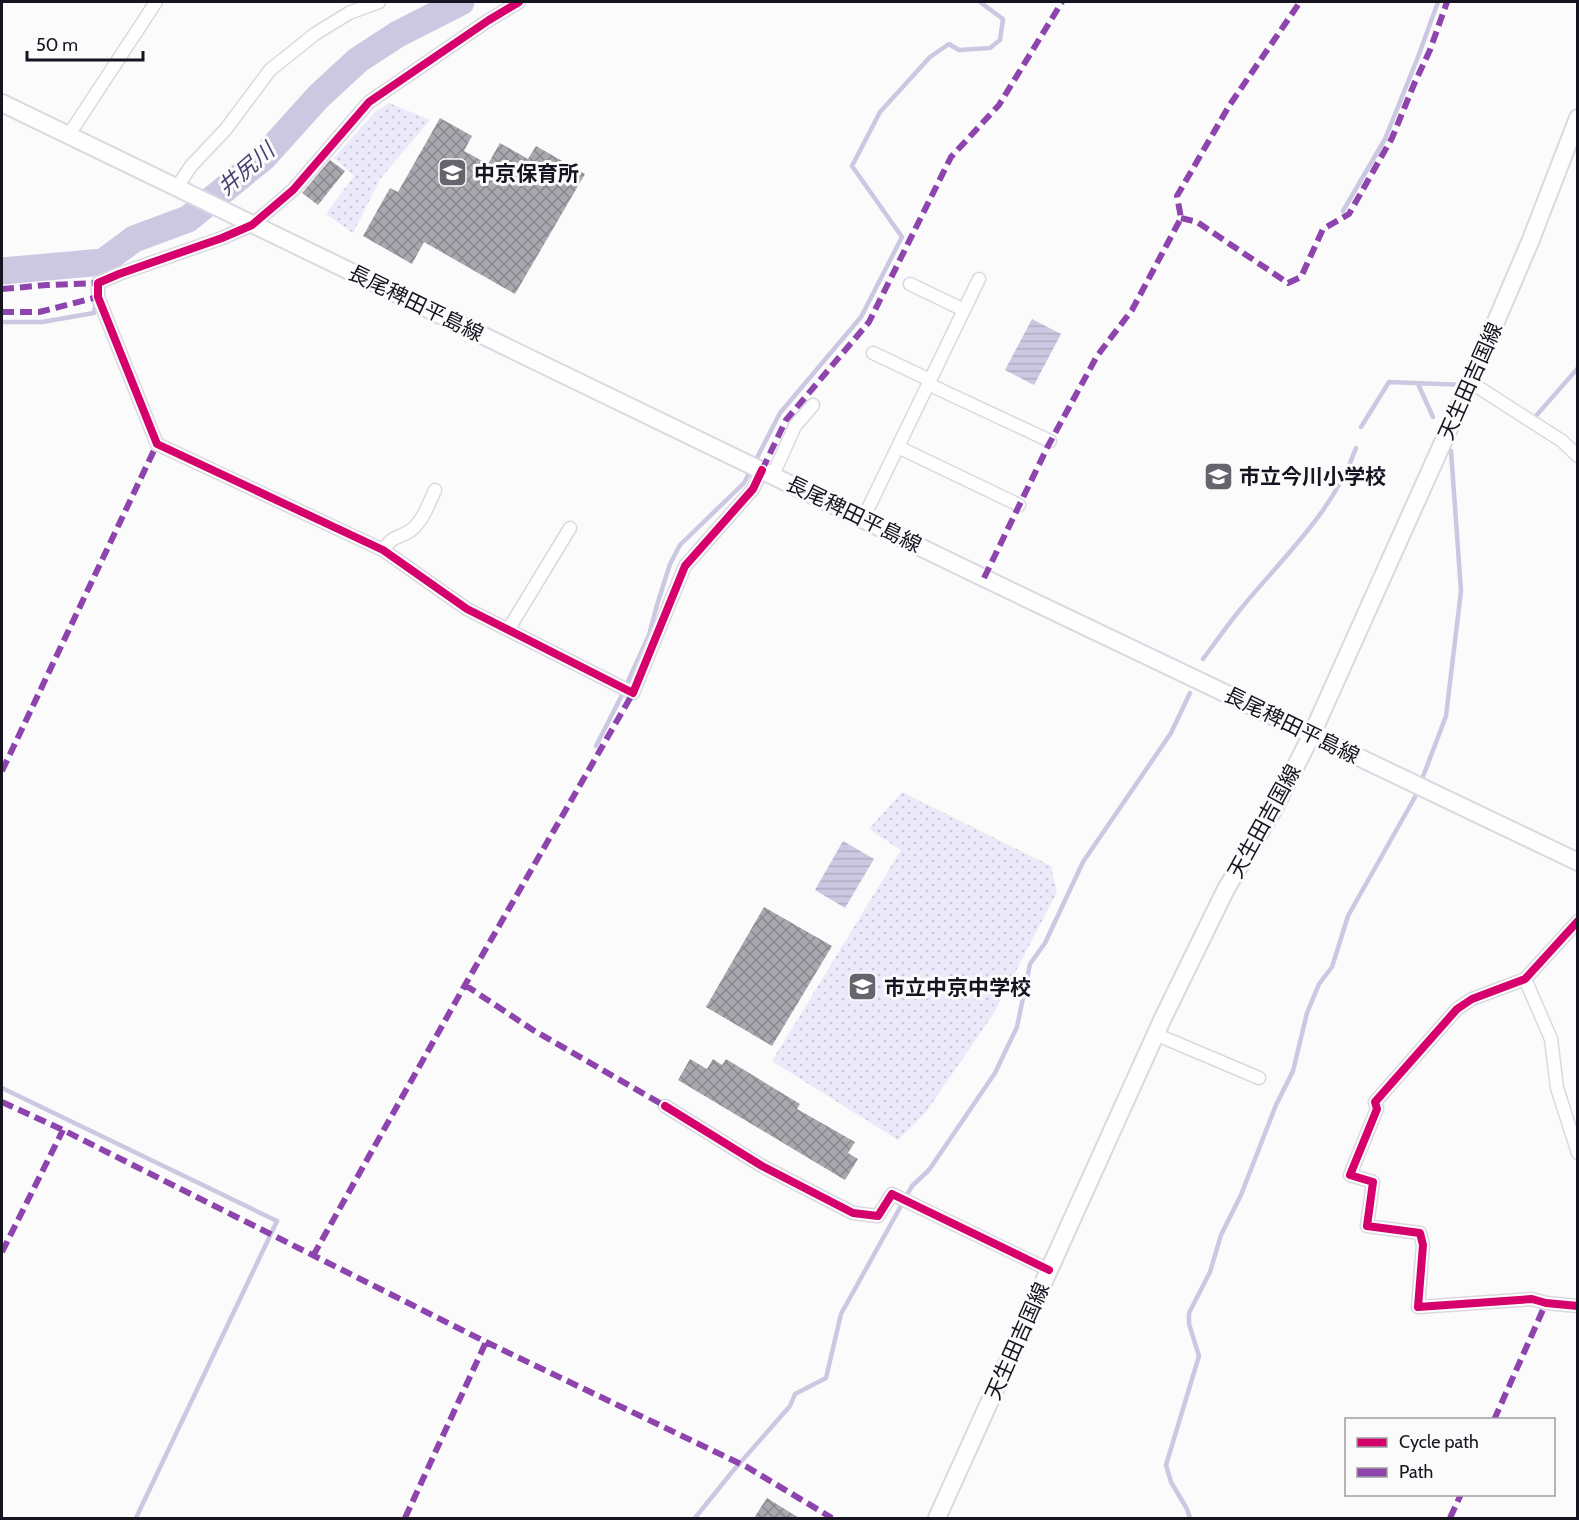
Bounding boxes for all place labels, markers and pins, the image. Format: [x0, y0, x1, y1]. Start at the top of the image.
school or university icon: 中京保育所 [437, 157, 469, 189]
place label: 中京保育所 [474, 161, 579, 186]
school or university icon: 市立今川小学校 [1202, 460, 1234, 492]
place label: 市立今川小学校 [1239, 464, 1386, 489]
school or university icon: 市立中京中学校 [847, 971, 879, 1003]
place label: 市立中京中学校 [884, 975, 1031, 1000]

